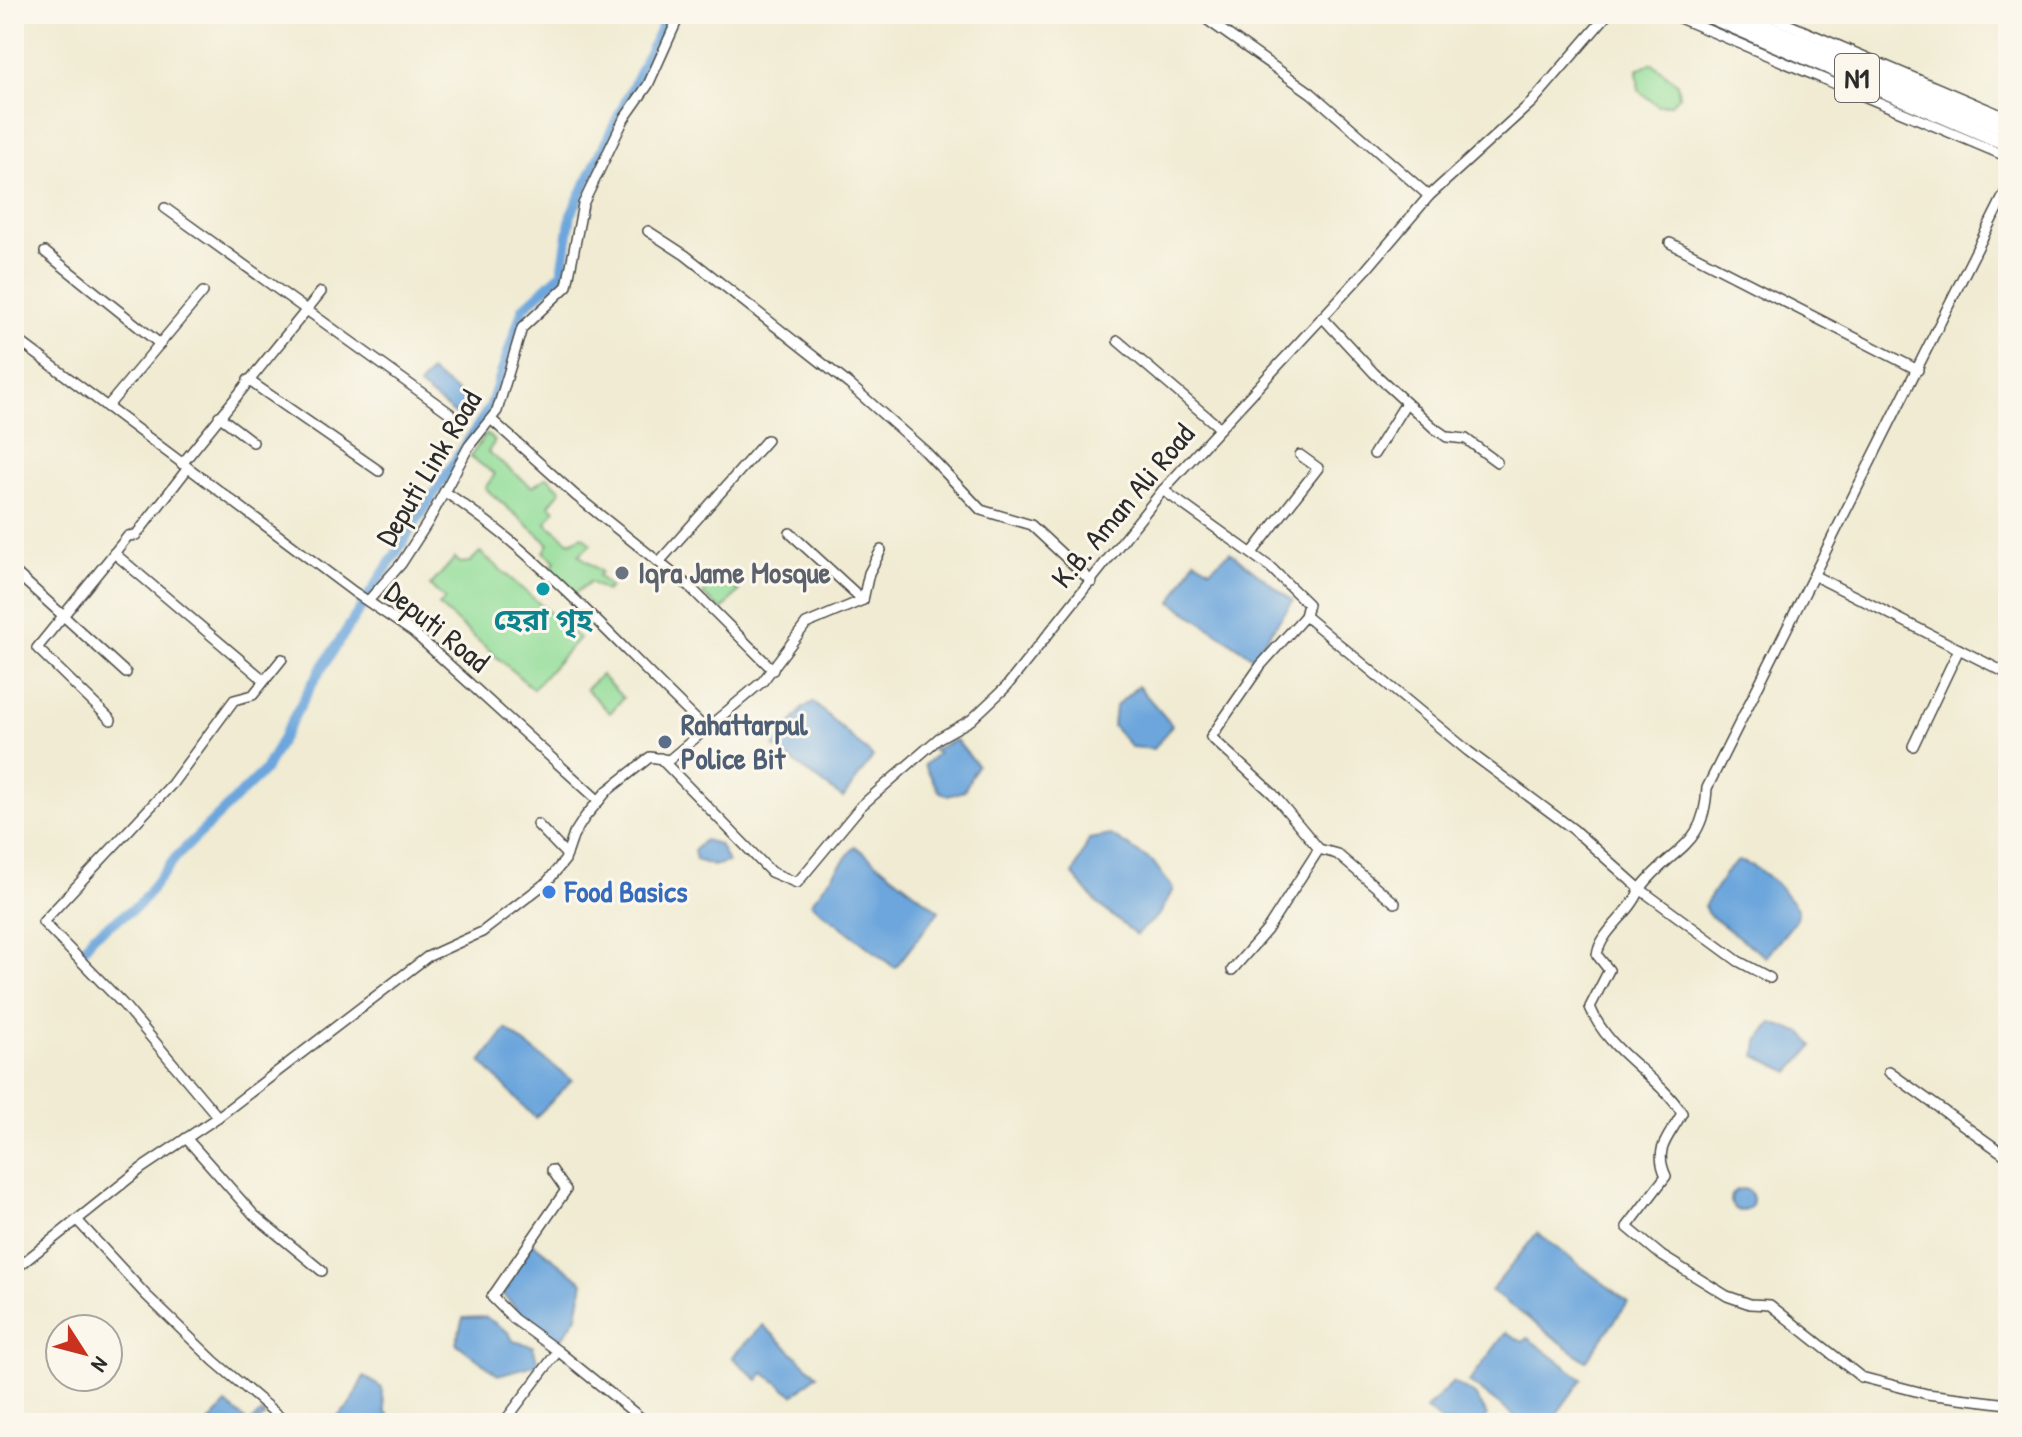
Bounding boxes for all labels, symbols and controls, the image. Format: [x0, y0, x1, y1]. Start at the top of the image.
road number: N1 [1835, 54, 1879, 102]
street label: Deputi Link Road [366, 382, 490, 553]
street label: K.B. Aman Ali Road [1042, 414, 1203, 596]
place label: Iqra Jame Mosque [638, 552, 831, 593]
marker: Iqra Jame Mosque [613, 564, 631, 582]
street label: Deputi Road [377, 572, 499, 681]
marker: হেরা গৃহ [534, 580, 552, 598]
place label: হেরা গৃহ [493, 599, 593, 639]
place label: Rahattarpul Police Bit [681, 704, 809, 778]
marker: Rahattarpul Police Bit [656, 733, 674, 751]
place label: Food Basics [564, 871, 688, 911]
marker: Food Basics [540, 883, 558, 901]
north arrow [44, 1313, 124, 1393]
text: N [84, 1351, 116, 1379]

